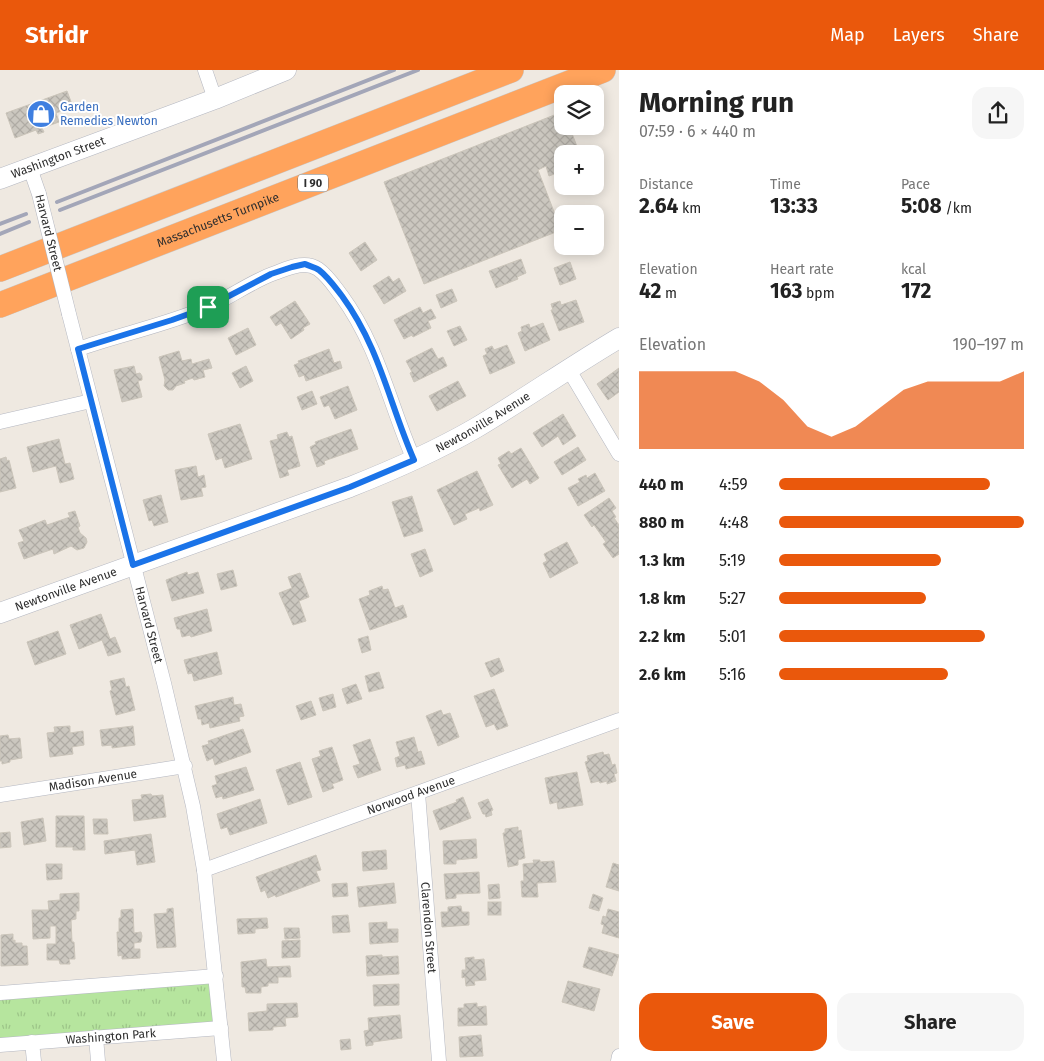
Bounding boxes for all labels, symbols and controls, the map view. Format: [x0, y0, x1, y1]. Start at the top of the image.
text: Stridr [25, 21, 88, 49]
text: Map [830, 24, 865, 46]
text: Layers [893, 24, 945, 46]
text: Share [973, 24, 1019, 46]
map controls [554, 85, 604, 255]
button: layers [554, 85, 604, 135]
text: Morning run [639, 86, 794, 119]
button: share [972, 87, 1024, 139]
shop icon: Garden Remedies Newton [26, 99, 56, 129]
place label: Garden Remedies Newton [60, 100, 158, 128]
text: 07:59 · 6 × 440 m [639, 122, 756, 141]
street label: Washington Street [9, 133, 108, 181]
button: + [554, 145, 604, 195]
road number: I 90 [298, 175, 328, 192]
text: Distance [639, 176, 693, 193]
text: Time [770, 176, 801, 193]
text: Pace [901, 176, 930, 193]
street label: Massachusetts Turnpike [155, 190, 281, 250]
street label: Harvard Street [32, 193, 65, 273]
text: 2.64 [639, 193, 678, 219]
text: 13:33 [770, 193, 818, 219]
text: 5:08 [901, 193, 942, 219]
text: km [678, 200, 701, 217]
text: /km [942, 200, 972, 217]
button: − [554, 205, 604, 255]
text: Elevation [639, 261, 698, 278]
text: Heart rate [770, 261, 834, 278]
text: kcal [901, 261, 926, 278]
text: 42 [639, 278, 661, 304]
text: 163 [770, 278, 802, 304]
text: 172 [901, 278, 931, 304]
text: m [661, 285, 677, 302]
text: bpm [802, 285, 835, 302]
pin [187, 286, 229, 328]
icon: arrive [194, 293, 222, 321]
text: Elevation [639, 335, 706, 354]
text: 190–197 m [952, 335, 1024, 354]
street label: Newtonville Avenue [433, 389, 533, 455]
text: 440 m [639, 475, 684, 494]
text: 4:59 [719, 475, 748, 494]
text: 880 m [639, 513, 684, 532]
text: 4:48 [719, 513, 749, 532]
text: 1.3 km [639, 551, 685, 570]
text: 5:19 [719, 551, 746, 570]
street label: Newtonville Avenue [13, 565, 119, 614]
street label: Harvard Street [132, 585, 166, 665]
text: 1.8 km [639, 589, 686, 608]
text: 5:27 [719, 589, 746, 608]
text: 2.2 km [639, 627, 686, 646]
text: 5:01 [719, 627, 746, 646]
text: 2.6 km [639, 665, 686, 684]
text: 5:16 [719, 665, 746, 684]
street label: Madison Avenue [48, 767, 138, 794]
street label: Norwood Avenue [365, 773, 457, 818]
street label: Clarendon Street [418, 881, 439, 974]
button: Save [639, 993, 827, 1051]
button: Share [837, 993, 1024, 1051]
street label: Washington Park [65, 1026, 157, 1047]

